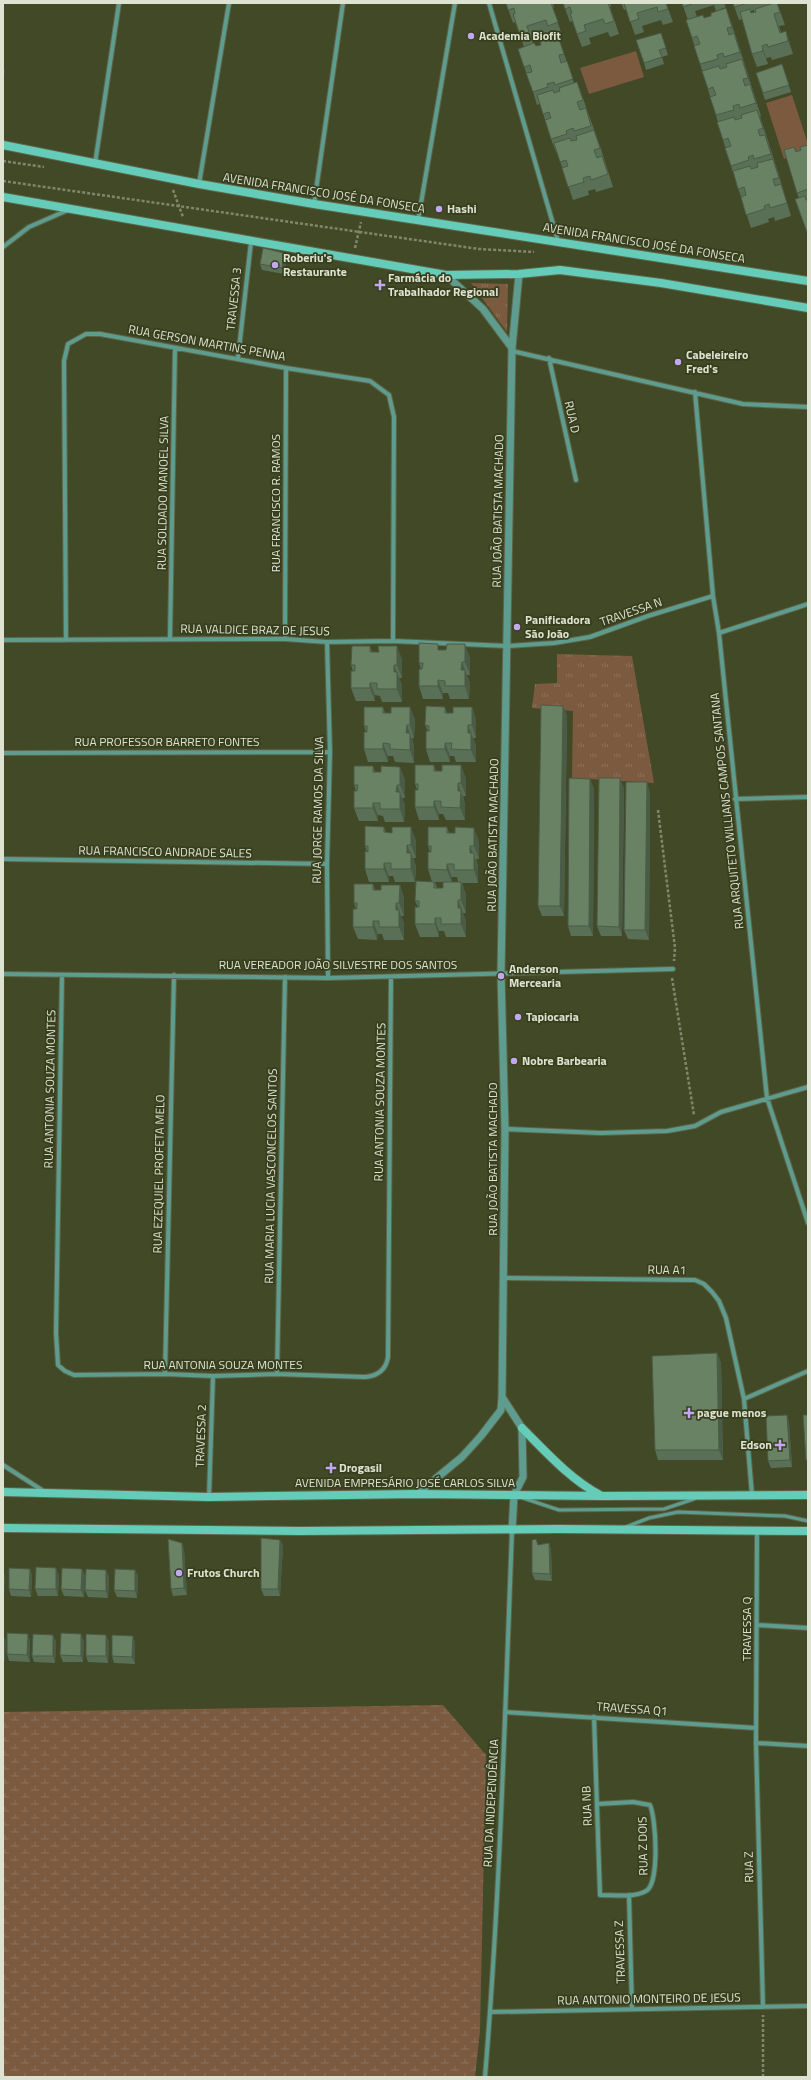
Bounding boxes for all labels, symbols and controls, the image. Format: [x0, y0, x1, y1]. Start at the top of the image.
place label: Academia Biofit [479, 26, 561, 45]
marker: Academia Biofit [466, 31, 476, 41]
street label: AVENIDA FRANCISCO JOSÉ DA FONSECA [222, 167, 426, 218]
place label: Hashi [447, 199, 477, 218]
marker: Hashi [434, 204, 444, 214]
street label: AVENIDA FRANCISCO JOSÉ DA FONSECA [542, 217, 746, 268]
place label: Roberiu's Restaurante [283, 248, 347, 281]
marker: Roberiu's Restaurante [270, 260, 280, 270]
street label: TRAVESSA 3 [221, 266, 246, 331]
place label: Farmácia do Trabalhador Regional [388, 268, 498, 301]
marker: Farmácia do Trabalhador Regional [375, 280, 385, 290]
street label: RUA GERSON MARTINS PENNA [127, 319, 287, 366]
place label: Cabeleireiro Fred's [686, 345, 748, 378]
marker: Cabeleireiro Fred's [673, 357, 683, 367]
street label: RUA D [560, 399, 585, 435]
street label: RUA SOLDADO MANOEL SILVA [152, 416, 173, 570]
street label: RUA FRANCISCO R. RAMOS [266, 434, 285, 572]
street label: RUA JOÃO BATISTA MACHADO [487, 434, 508, 588]
street label: TRAVESSA N [597, 592, 665, 631]
place label: Panificadora São João [525, 610, 590, 643]
street label: RUA VALDICE BRAZ DE JESUS [180, 619, 330, 640]
marker: Panificadora São João [512, 622, 522, 632]
street label: RUA ARQUITETO WILLIANS CAMPOS SANTANA [705, 692, 748, 930]
street label: RUA PROFESSOR BARRETO FONTES [74, 732, 260, 751]
street label: RUA JORGE RAMOS DA SILVA [307, 736, 328, 884]
street label: RUA JOÃO BATISTA MACHADO [482, 758, 503, 912]
street label: RUA FRANCISCO ANDRADE SALES [78, 840, 252, 863]
street label: RUA VEREADOR JOÃO SILVESTRE DOS SANTOS [219, 955, 457, 974]
place label: Anderson Mercearia [509, 959, 561, 992]
marker: Anderson Mercearia [496, 971, 506, 981]
place label: Tapiocaria [526, 1007, 579, 1026]
street label: RUA ANTONIA SOUZA MONTES [39, 1009, 60, 1169]
marker: Tapiocaria [513, 1012, 523, 1022]
street label: RUA ANTONIA SOUZA MONTES [369, 1022, 390, 1182]
place label: Nobre Barbearia [522, 1051, 607, 1070]
marker: Nobre Barbearia [509, 1056, 519, 1066]
street label: RUA MARIA LUCIA VASCONCELOS SANTOS [259, 1068, 282, 1284]
street label: RUA JOÃO BATISTA MACHADO [483, 1082, 502, 1236]
street label: RUA EZEQUIEL PROFETA MELO [148, 1094, 169, 1254]
street label: RUA A1 [647, 1260, 687, 1279]
street label: RUA ANTONIA SOUZA MONTES [144, 1355, 302, 1374]
place label: pague menos [697, 1403, 767, 1422]
street label: TRAVESSA 2 [190, 1404, 211, 1468]
marker: pague menos [684, 1408, 694, 1418]
place label: Edson [740, 1435, 772, 1454]
marker: Edson [775, 1440, 785, 1450]
place label: Drogasil [339, 1458, 382, 1477]
marker: Drogasil [326, 1463, 336, 1473]
street label: AVENIDA EMPRESÁRIO JOSÉ CARLOS SILVA [295, 1473, 515, 1492]
place label: Frutos Church [187, 1563, 260, 1582]
marker: Frutos Church [174, 1568, 184, 1578]
street label: TRAVESSA Q [737, 1597, 756, 1661]
street label: TRAVESSA Q1 [596, 1697, 668, 1720]
street label: RUA DA INDEPENDÊNCIA [478, 1738, 503, 1868]
street label: RUA NB [576, 1786, 597, 1827]
street label: RUA Z DOIS [632, 1816, 653, 1876]
street label: RUA Z [739, 1851, 758, 1883]
street label: TRAVESSA Z [609, 1920, 630, 1984]
street label: RUA ANTONIO MONTEIRO DE JESUS [557, 1987, 741, 2010]

